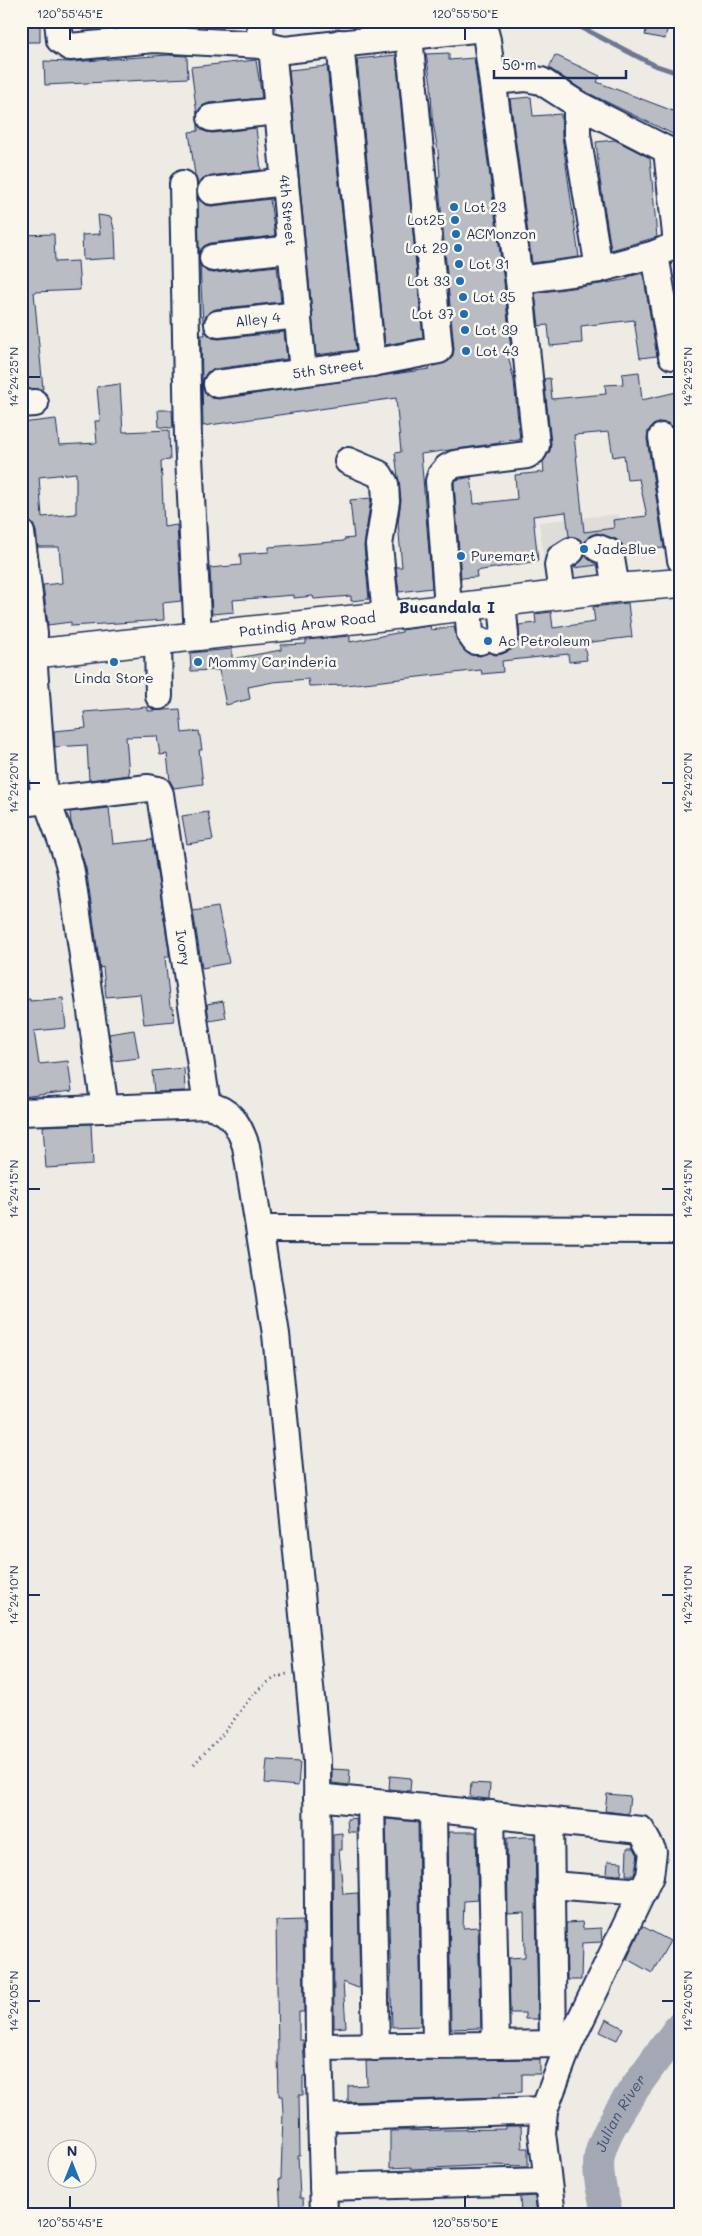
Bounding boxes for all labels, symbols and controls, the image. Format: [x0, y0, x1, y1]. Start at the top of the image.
text: 120°55'45"E [37, 5, 103, 21]
text: 120°55'50"E [432, 5, 498, 21]
scale bar [494, 48, 627, 80]
text: 50 m [502, 54, 537, 74]
street label: 4th Street [275, 174, 301, 247]
place label: Lot 23 [464, 197, 506, 216]
marker: Lot 23 [448, 201, 460, 213]
place label: Lot25 [407, 210, 445, 229]
marker: Lot25 [449, 214, 461, 226]
place label: ACMonzon [466, 224, 536, 243]
marker: ACMonzon [450, 228, 462, 240]
place label: Lot 29 [406, 238, 448, 257]
marker: Lot 29 [452, 242, 464, 254]
place label: Lot 31 [469, 254, 510, 273]
marker: Lot 31 [453, 258, 465, 270]
place label: Lot 33 [407, 271, 450, 290]
marker: Lot 33 [454, 275, 466, 287]
place label: Lot 35 [473, 287, 516, 306]
marker: Lot 35 [457, 291, 469, 303]
place label: Lot 37 [412, 304, 454, 323]
street label: Alley 4 [234, 307, 282, 331]
marker: Lot 37 [458, 308, 470, 320]
place label: Lot 39 [475, 320, 518, 339]
marker: Lot 39 [459, 324, 471, 336]
place label: Lot 43 [476, 341, 519, 360]
marker: Lot 43 [460, 345, 472, 357]
text: 14°24'25"N [5, 347, 21, 407]
text: 14°24'25"N [679, 347, 695, 407]
street label: 5th Street [291, 354, 365, 383]
place label: JadeBlue [594, 539, 656, 558]
marker: JadeBlue [578, 543, 590, 555]
place label: Puremart [471, 546, 536, 565]
marker: Puremart [455, 550, 467, 562]
district label: Bucandala I [399, 596, 495, 617]
street label: Patindig Araw Road [238, 607, 377, 641]
place label: Ac Petroleum [498, 631, 590, 650]
marker: Ac Petroleum [482, 635, 494, 647]
place label: Mommy Carinderia [208, 652, 337, 671]
marker: Linda Store [108, 656, 120, 668]
marker: Mommy Carinderia [192, 656, 204, 668]
place label: Linda Store [74, 668, 154, 687]
text: 14°24'20"N [5, 753, 21, 813]
text: 14°24'20"N [679, 753, 695, 813]
street label: Ivory [172, 928, 196, 967]
text: 14°24'15"N [5, 1160, 21, 1218]
text: 14°24'15"N [679, 1160, 695, 1218]
text: 14°24'10"N [5, 1565, 21, 1625]
text: 14°24'10"N [679, 1565, 695, 1625]
text: 14°24'05"N [5, 1971, 21, 2031]
text: 14°24'05"N [679, 1971, 695, 2031]
water label: Julian River [590, 2070, 650, 2154]
north arrow [48, 2138, 98, 2188]
text: N [67, 2141, 77, 2160]
text: 120°55'45"E [37, 2214, 103, 2230]
text: 120°55'50"E [432, 2214, 498, 2230]

